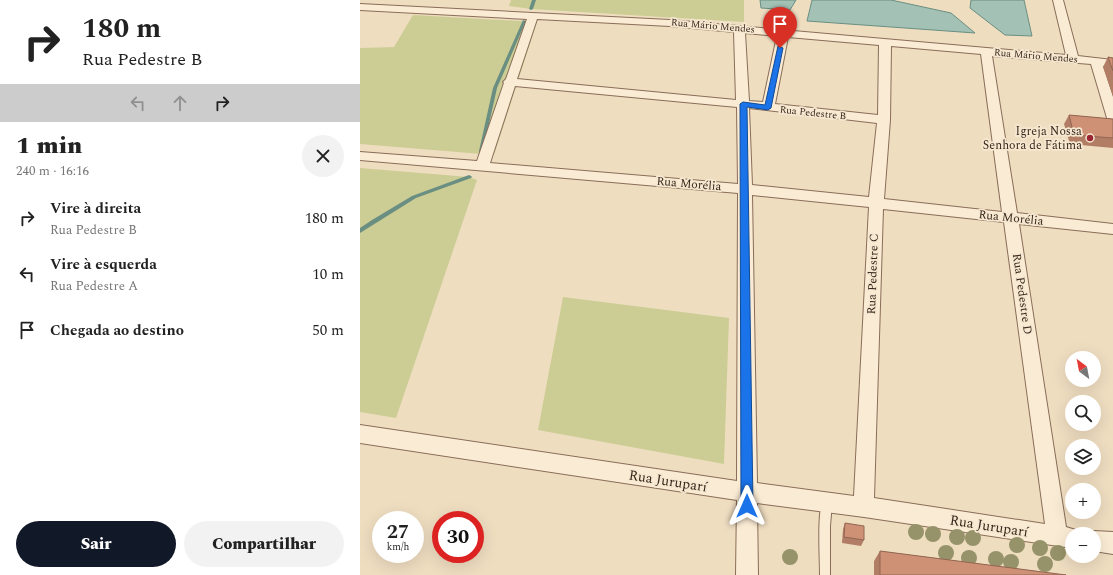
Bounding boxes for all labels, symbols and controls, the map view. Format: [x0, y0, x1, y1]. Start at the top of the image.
text: 180 m [82, 7, 161, 50]
pin [763, 7.0, 797, 48]
icon: arrive [769, 13, 791, 35]
street label: Rua Mário Mendes [670, 14, 756, 38]
icon: right [16, 16, 68, 68]
street label: Rua Mário Mendes [993, 44, 1079, 68]
text: Rua Pedestre B [82, 46, 202, 73]
icon: left [127, 92, 149, 114]
icon: ahead [169, 92, 191, 114]
icon: right [211, 92, 233, 114]
street label: Rua Pedestre B [779, 102, 847, 124]
place label: Igreja Nossa Senhora de Fátima [983, 122, 1082, 155]
text: 1 min [16, 128, 82, 164]
marker: Igreja Nossa Senhora de Fátima [1085, 133, 1095, 143]
button: close [302, 135, 344, 177]
text: 240 m · 16:16 [16, 161, 89, 181]
street label: Rua Morélia [656, 172, 722, 196]
text: Vire à direita [50, 197, 141, 220]
street label: Rua Morélia [978, 205, 1045, 231]
icon: right [16, 207, 38, 229]
text: 180 m [305, 207, 344, 230]
text: Rua Pedestre B [50, 220, 137, 240]
street label: Rua Pedestre C [862, 233, 884, 315]
street label: Rua Pedestre D [1007, 252, 1037, 336]
text: Vire à esquerda [50, 253, 157, 276]
icon: left [16, 263, 38, 285]
text: 10 m [312, 263, 344, 286]
text: Rua Pedestre A [50, 276, 138, 296]
icon: arrive [16, 319, 38, 341]
text: Chegada ao destino [50, 319, 184, 342]
text: 50 m [312, 319, 344, 342]
north arrow [1065, 351, 1101, 387]
map controls [1065, 351, 1101, 563]
button: search [1065, 395, 1101, 431]
button: layers [1065, 439, 1101, 475]
street label: Rua Juruparí [627, 464, 709, 498]
button: + [1065, 483, 1101, 519]
position arrow [726, 485, 768, 527]
street label: Rua Juruparí [948, 509, 1030, 543]
speed limit sign: 30 [432, 511, 484, 563]
text: 27 [387, 517, 409, 547]
button: Sair [16, 521, 176, 567]
button: Compartilhar [184, 521, 344, 567]
button: − [1065, 527, 1101, 563]
text: km/h [387, 539, 409, 555]

